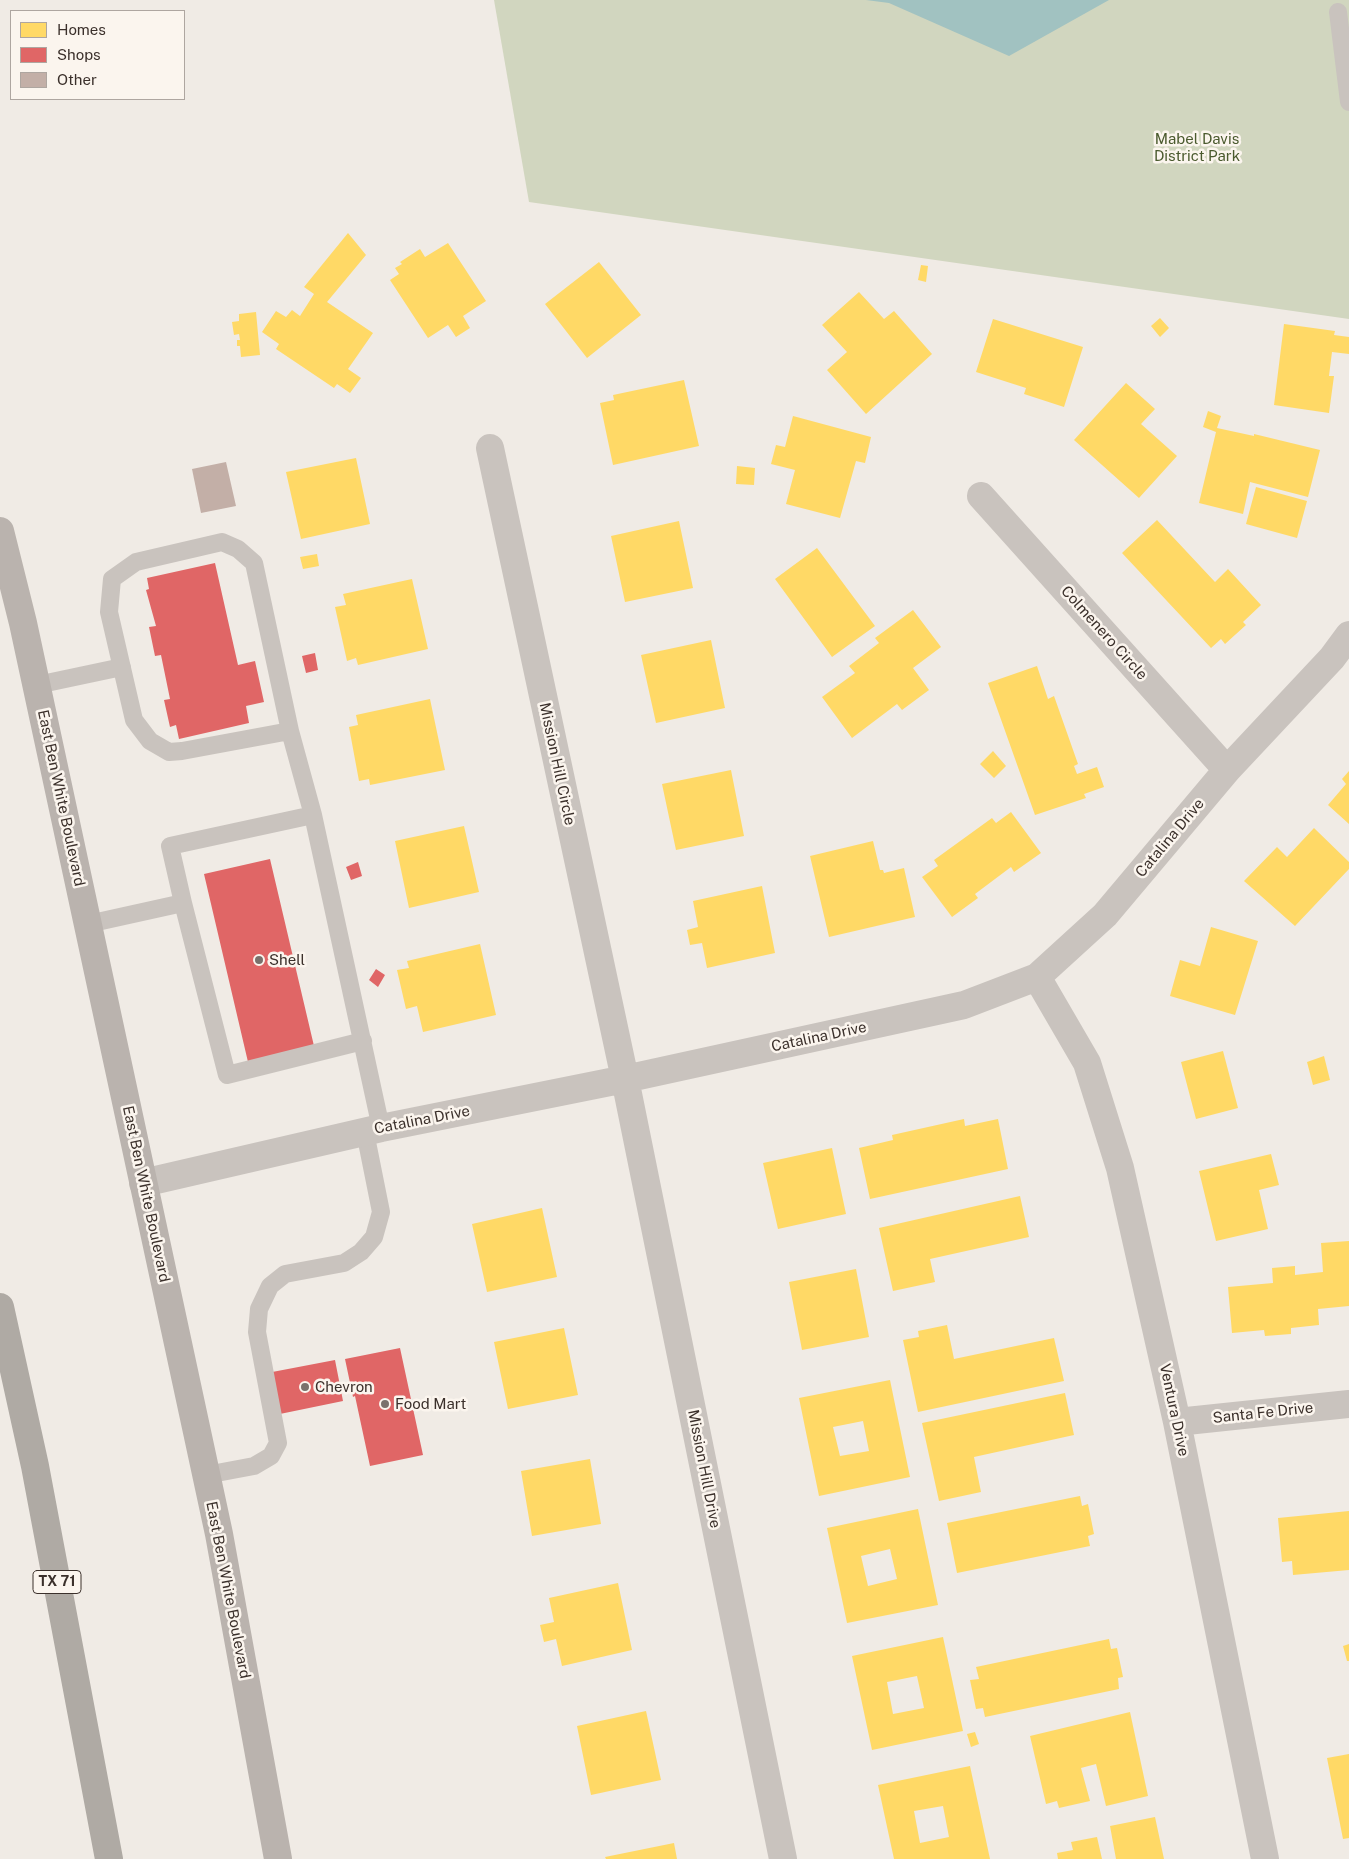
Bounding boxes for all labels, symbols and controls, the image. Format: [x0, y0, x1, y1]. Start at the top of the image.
legend [10, 10, 185, 100]
text: Homes [57, 21, 106, 38]
text: Shops [57, 46, 101, 63]
text: Other [57, 71, 97, 88]
park label: Mabel Davis District Park [1154, 130, 1240, 165]
street label: Colmenero Circle [1057, 582, 1151, 684]
street label: Mission Hill Circle [535, 701, 579, 827]
street label: East Ben White Boulevard [33, 708, 89, 888]
street label: Catalina Drive [1132, 795, 1208, 881]
place label: Shell [269, 951, 305, 969]
marker: Shell [253, 954, 265, 966]
street label: Catalina Drive [770, 1018, 868, 1056]
street label: Catalina Drive [373, 1102, 471, 1138]
street label: East Ben White Boulevard [118, 1104, 174, 1284]
street label: Ventura Drive [1155, 1362, 1193, 1458]
place label: Chevron [315, 1378, 373, 1396]
marker: Chevron [299, 1381, 311, 1393]
place label: Food Mart [395, 1395, 466, 1413]
marker: Food Mart [379, 1398, 391, 1410]
street label: Santa Fe Drive [1212, 1399, 1314, 1427]
street label: Mission Hill Drive [684, 1408, 724, 1530]
street label: East Ben White Boulevard [202, 1500, 254, 1680]
road number: TX 71 [33, 1570, 81, 1594]

